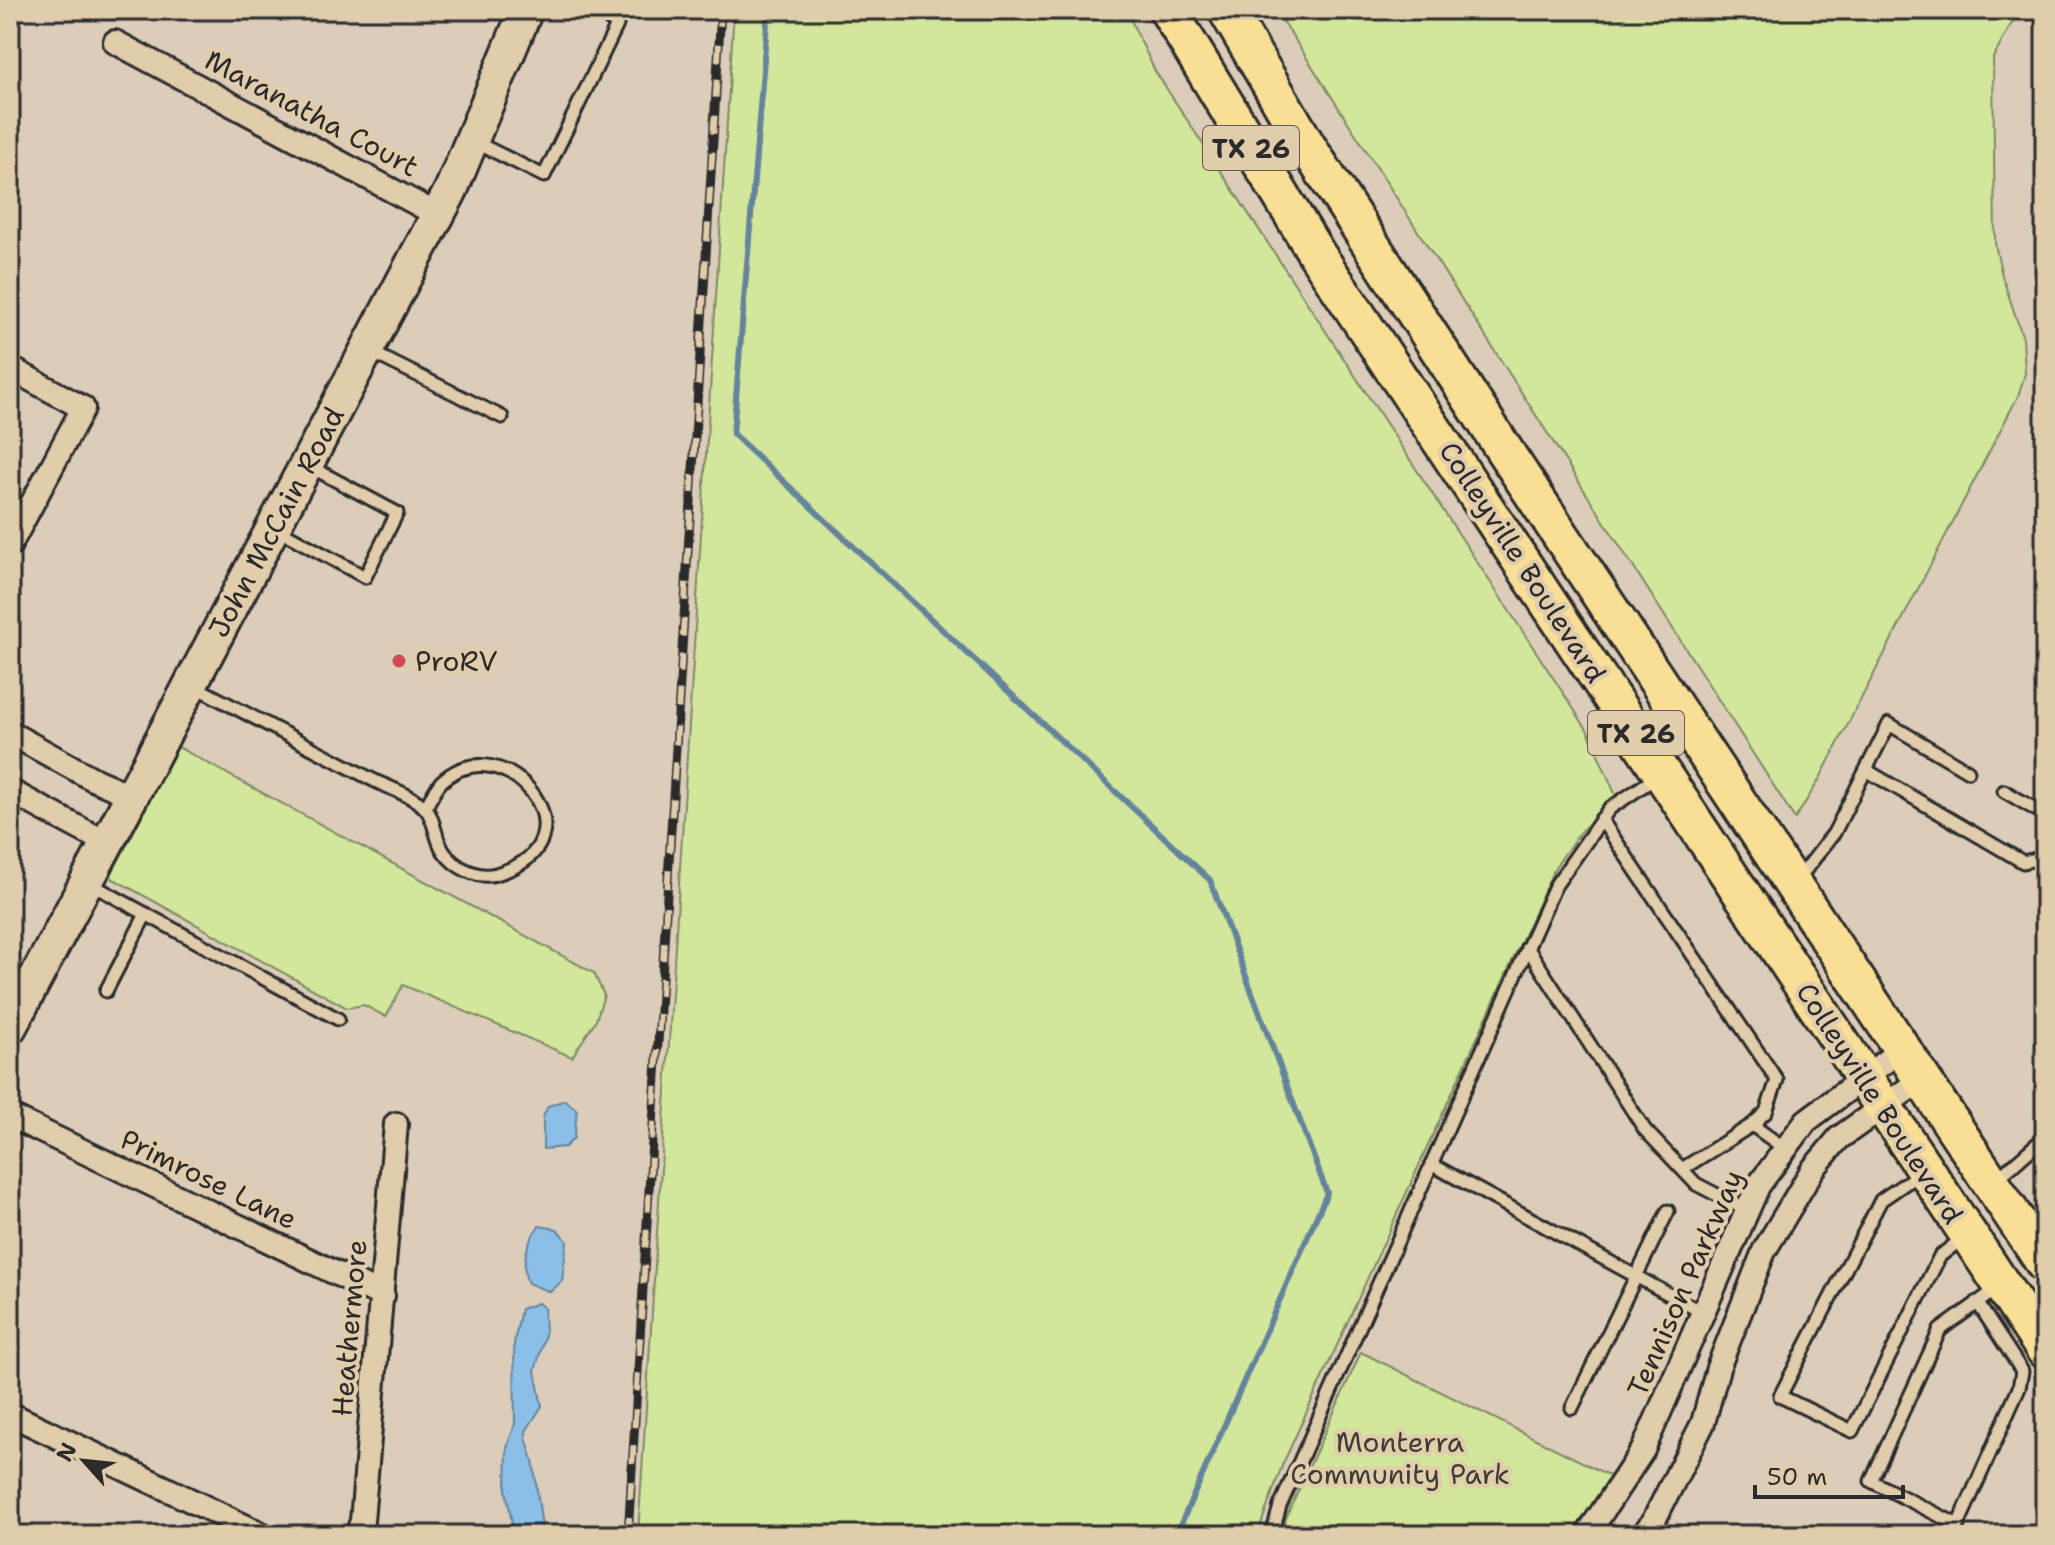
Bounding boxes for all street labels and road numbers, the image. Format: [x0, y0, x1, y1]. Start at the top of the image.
street label: Maranatha Court [199, 41, 425, 185]
road number: TX 26 [1203, 126, 1299, 170]
street label: John McCain Road [199, 400, 353, 644]
street label: Colleyville Boulevard [1431, 434, 1615, 690]
road number: TX 26 [1588, 711, 1684, 755]
street label: Colleyville Boulevard [1788, 975, 1972, 1231]
street label: Primrose Lane [114, 1120, 304, 1238]
street label: Tennison Parkway [1618, 1164, 1752, 1402]
street label: Heathermore [322, 1238, 376, 1418]

